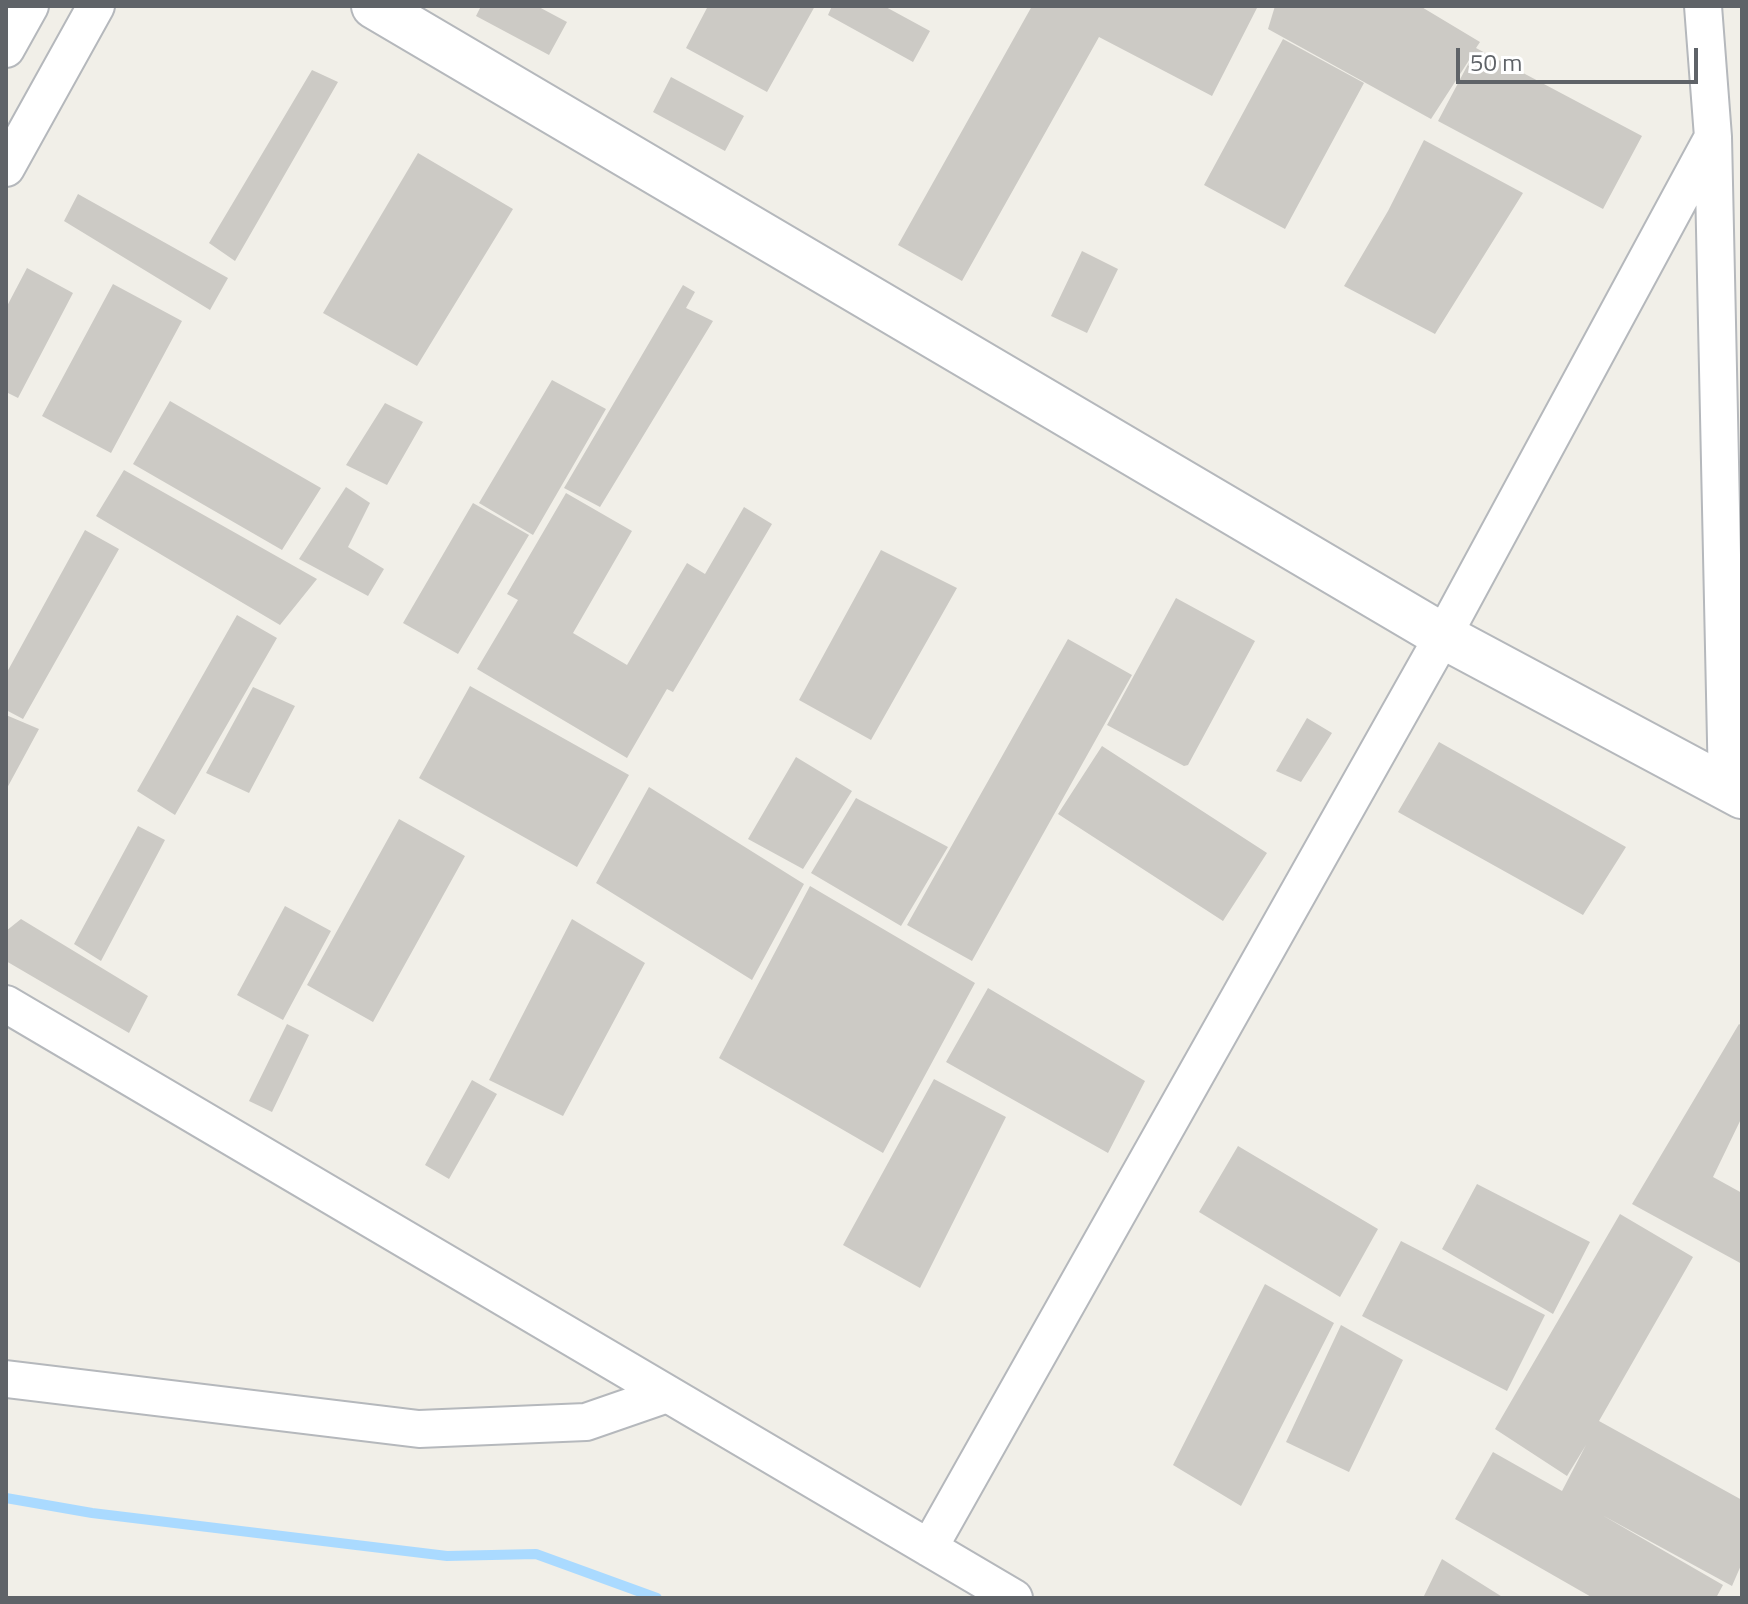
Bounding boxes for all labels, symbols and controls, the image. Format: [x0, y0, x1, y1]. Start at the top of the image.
scale bar [1460, 32, 1702, 82]
text: 50 m [1470, 44, 1522, 80]

